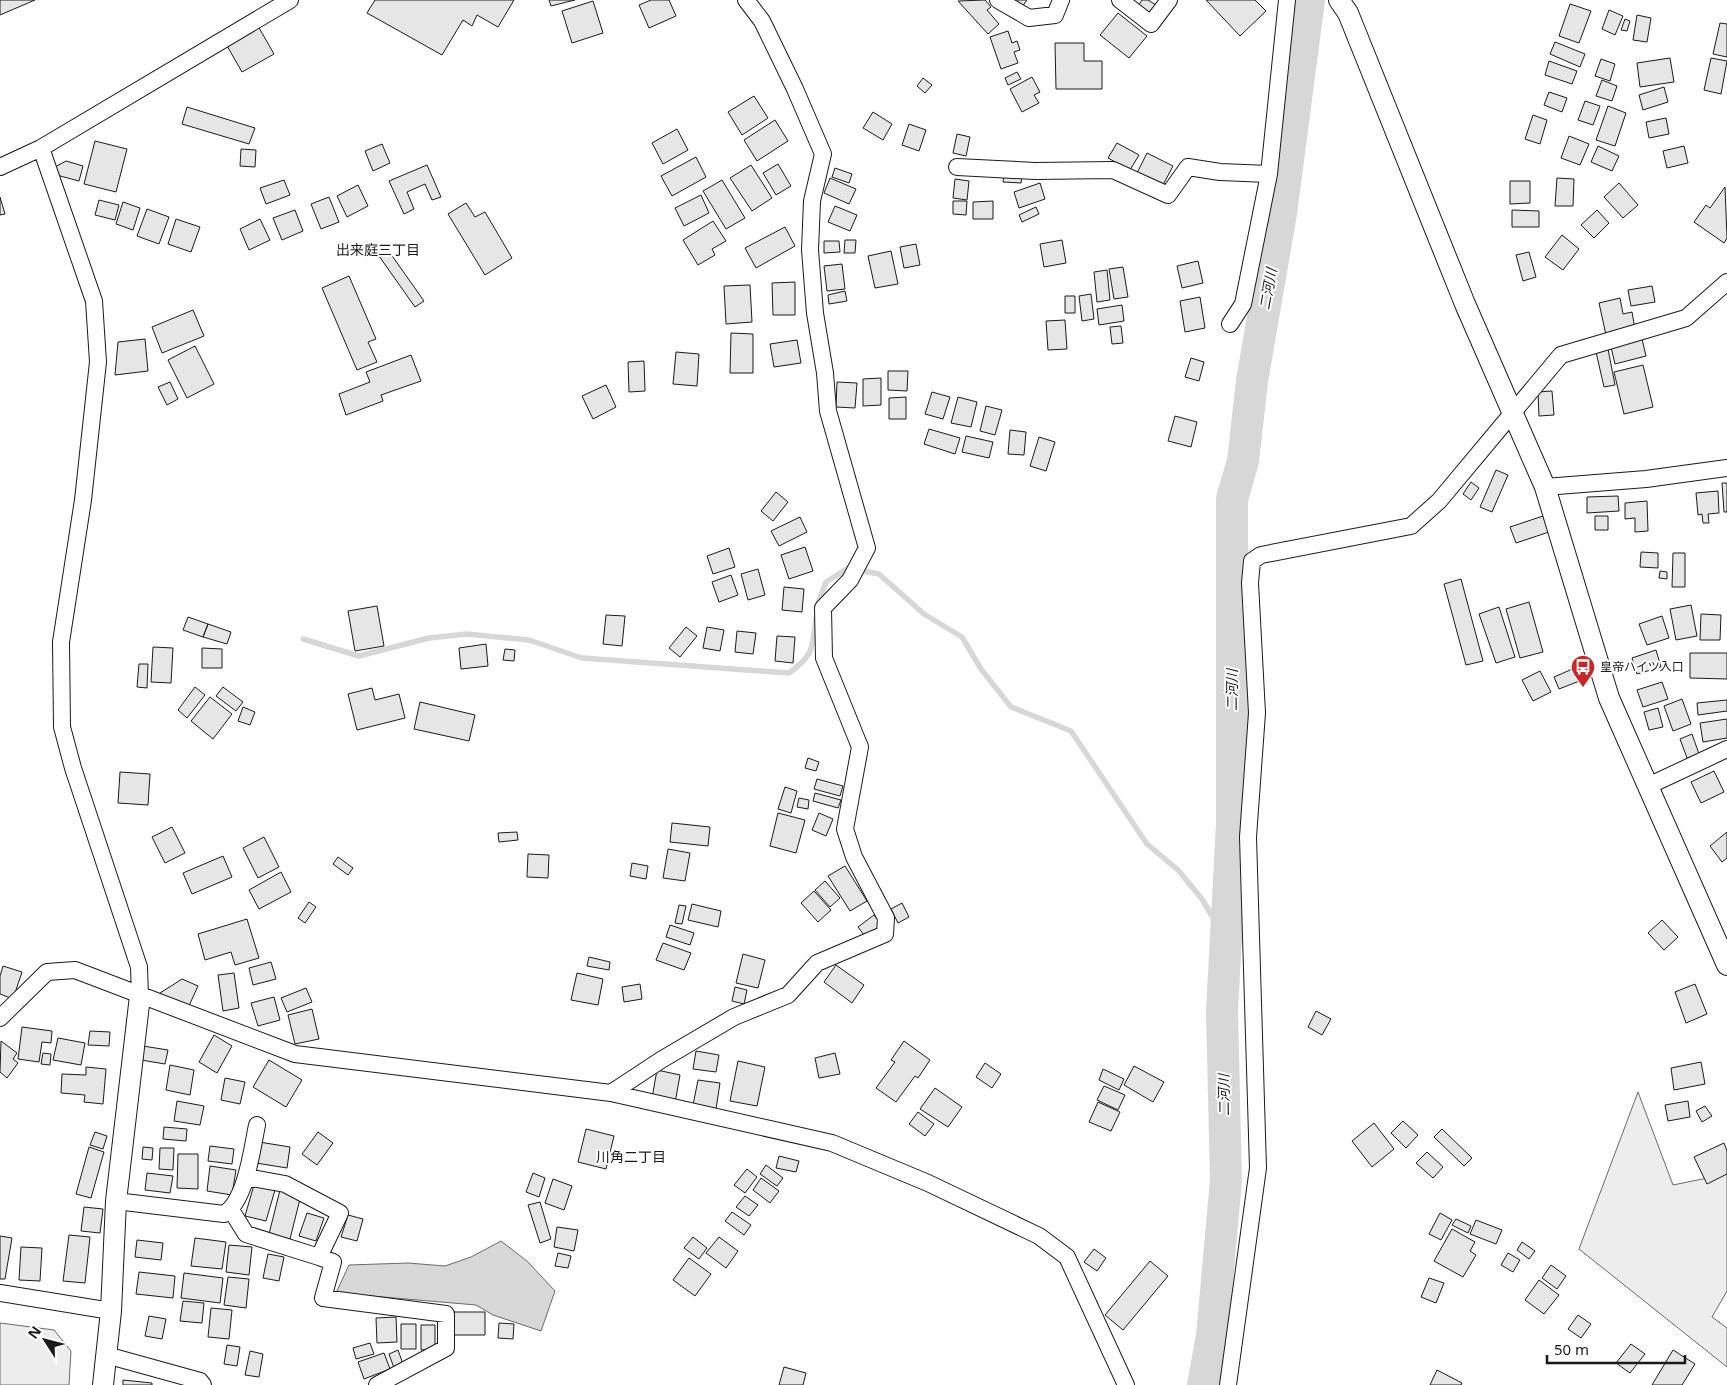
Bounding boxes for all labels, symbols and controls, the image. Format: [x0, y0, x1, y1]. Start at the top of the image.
district label: 出来庭三丁目 [336, 240, 420, 259]
water label: 二河川 [1255, 265, 1281, 311]
bus stop icon: 皇帝ハイツ入口 [1570, 654, 1596, 688]
place label: 皇帝ハイツ入口 [1600, 658, 1684, 675]
water label: 二河川 [1222, 667, 1241, 711]
water label: 二河川 [1214, 1072, 1233, 1116]
district label: 川角二丁目 [596, 1147, 666, 1166]
north arrow [20, 1315, 70, 1365]
text: N [23, 1322, 45, 1342]
scale bar [1547, 1332, 1684, 1364]
text: 50 m [1554, 1339, 1589, 1359]

